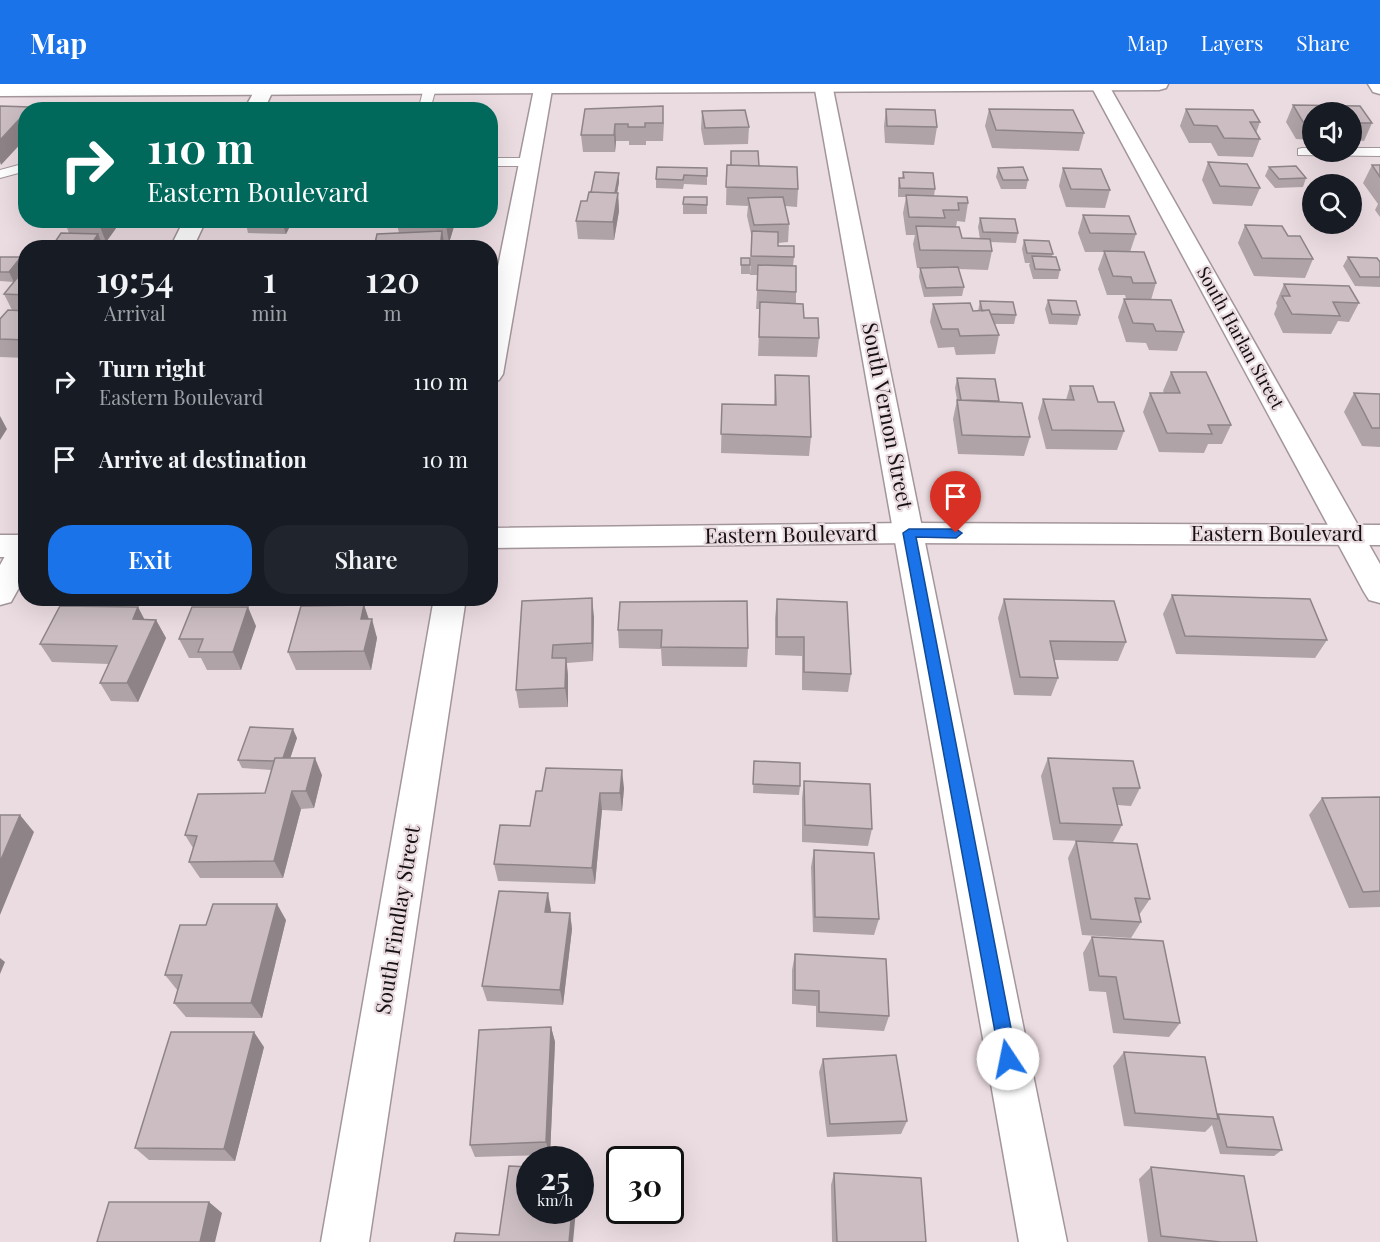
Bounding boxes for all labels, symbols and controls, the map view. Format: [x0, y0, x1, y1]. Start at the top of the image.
text: Map [30, 24, 87, 61]
text: Map [1127, 28, 1168, 56]
text: Layers [1201, 28, 1263, 56]
text: Share [1296, 28, 1350, 56]
map controls [1302, 102, 1362, 234]
button: sound [1302, 102, 1362, 162]
text: 110 m [147, 119, 254, 175]
icon: right [48, 126, 126, 204]
text: Eastern Boulevard [147, 173, 369, 209]
button: search [1302, 174, 1362, 234]
text: 19:54 [96, 254, 174, 302]
text: 1 [263, 254, 276, 302]
text: 120 [365, 254, 420, 302]
street label: South Harlan Street [1192, 262, 1290, 414]
text: Arrival [104, 299, 166, 326]
text: min [252, 299, 287, 326]
text: m [384, 299, 402, 326]
street label: South Vernon Street [857, 320, 921, 512]
text: Turn right [99, 353, 205, 383]
icon: right [48, 365, 81, 398]
text: 110 m [414, 366, 468, 396]
text: Eastern Boulevard [99, 383, 263, 410]
icon: arrive [48, 443, 81, 476]
text: Arrive at destination [99, 444, 307, 474]
text: 10 m [422, 444, 468, 474]
pin [930, 471, 981, 533]
icon: arrive [939, 480, 972, 513]
street label: Eastern Boulevard [704, 517, 878, 549]
street label: Eastern Boulevard [1191, 518, 1363, 546]
button: Exit [48, 525, 252, 594]
button: Share [264, 525, 468, 594]
street label: South Findlay Street [367, 823, 425, 1016]
position arrow [976, 1027, 1040, 1091]
speed limit sign: 30 [606, 1146, 684, 1224]
text: 25 [540, 1158, 570, 1198]
text: km/h [537, 1190, 573, 1210]

